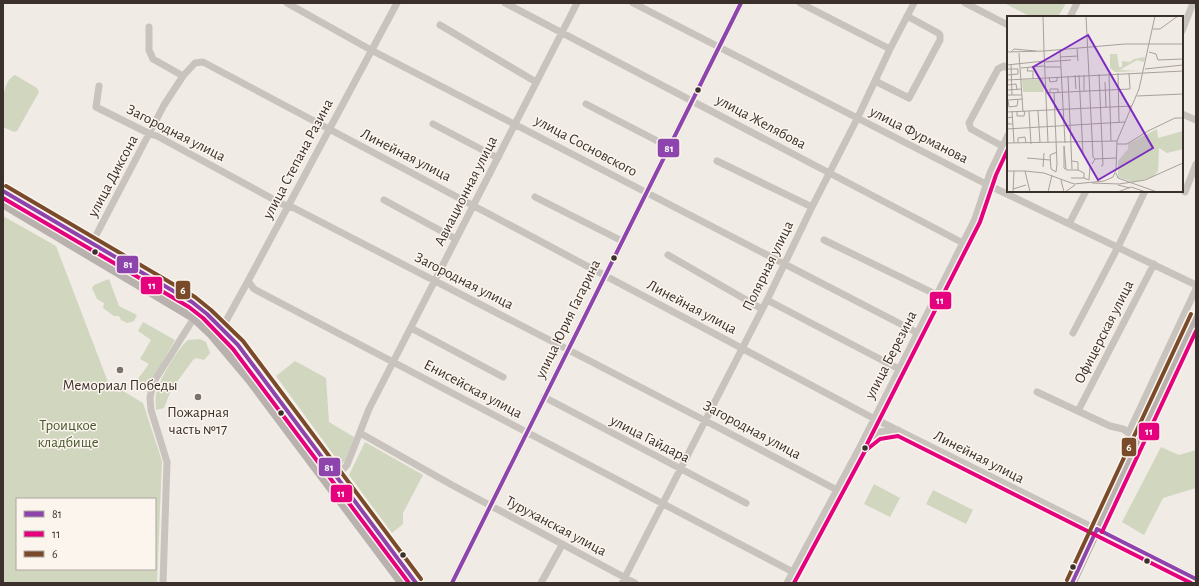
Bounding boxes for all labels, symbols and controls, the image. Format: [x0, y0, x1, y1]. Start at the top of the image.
inset map [1007, 16, 1183, 192]
unlabelled marker [693, 85, 703, 95]
street label: улица Желябова [713, 92, 808, 152]
street label: улица Степана Разина [260, 96, 336, 222]
street label: Загородная улица [124, 102, 228, 164]
street label: улица Фурманова [867, 103, 971, 166]
street label: улица Сосновского [532, 112, 640, 179]
street label: Линейная улица [358, 126, 454, 184]
street label: улица Диксона [85, 133, 141, 220]
street label: Авиационная улица [432, 134, 500, 248]
line badge: 81 [657, 138, 680, 158]
text: 81 [664, 143, 674, 154]
street label: Полярная улица [740, 219, 796, 313]
unlabelled marker [90, 247, 100, 257]
street label: Загородная улица [412, 250, 516, 312]
unlabelled marker [609, 253, 619, 263]
line badge: 81 [116, 255, 139, 274]
street label: улица Юрия Гагарина [532, 257, 603, 382]
text: 81 [123, 259, 133, 270]
line badge: 11 [140, 276, 163, 295]
street label: Линейная улица [645, 277, 739, 337]
street label: Офицерская улица [1071, 278, 1137, 386]
text: 11 [148, 280, 156, 291]
line badge: 6 [175, 280, 191, 300]
text: 6 [180, 285, 186, 296]
line badge: 11 [929, 291, 952, 310]
text: 11 [936, 295, 944, 306]
street label: улица Березина [862, 308, 920, 402]
street label: Енисейская улица [421, 357, 525, 421]
marker: Мемориал Победы [115, 365, 125, 375]
place label: Мемориал Победы [62, 378, 178, 393]
marker: Пожарная часть №17 [193, 392, 203, 402]
street label: Загородная улица [701, 398, 804, 462]
place label: Пожарная часть №17 [167, 405, 229, 437]
unlabelled marker [276, 408, 286, 418]
street label: улица Гайдара [607, 412, 692, 465]
park label: Троицкое кладбище [37, 418, 99, 450]
line badge: 11 [1138, 422, 1160, 441]
text: 11 [1145, 426, 1153, 437]
street label: Линейная улица [931, 428, 1027, 486]
line badge: 6 [1121, 437, 1137, 457]
text: 6 [1126, 442, 1132, 453]
unlabelled marker [860, 443, 870, 453]
line badge: 81 [318, 457, 341, 477]
text: 81 [324, 462, 334, 473]
line badge: 11 [330, 484, 353, 503]
text: 11 [337, 488, 345, 499]
street label: Туруханская улица [503, 493, 609, 559]
legend [16, 498, 156, 570]
text: 81 [52, 508, 62, 520]
text: 11 [52, 528, 60, 540]
text: 6 [52, 548, 58, 560]
unlabelled marker [398, 550, 408, 560]
unlabelled marker [1142, 556, 1152, 566]
unlabelled marker [1068, 562, 1078, 572]

